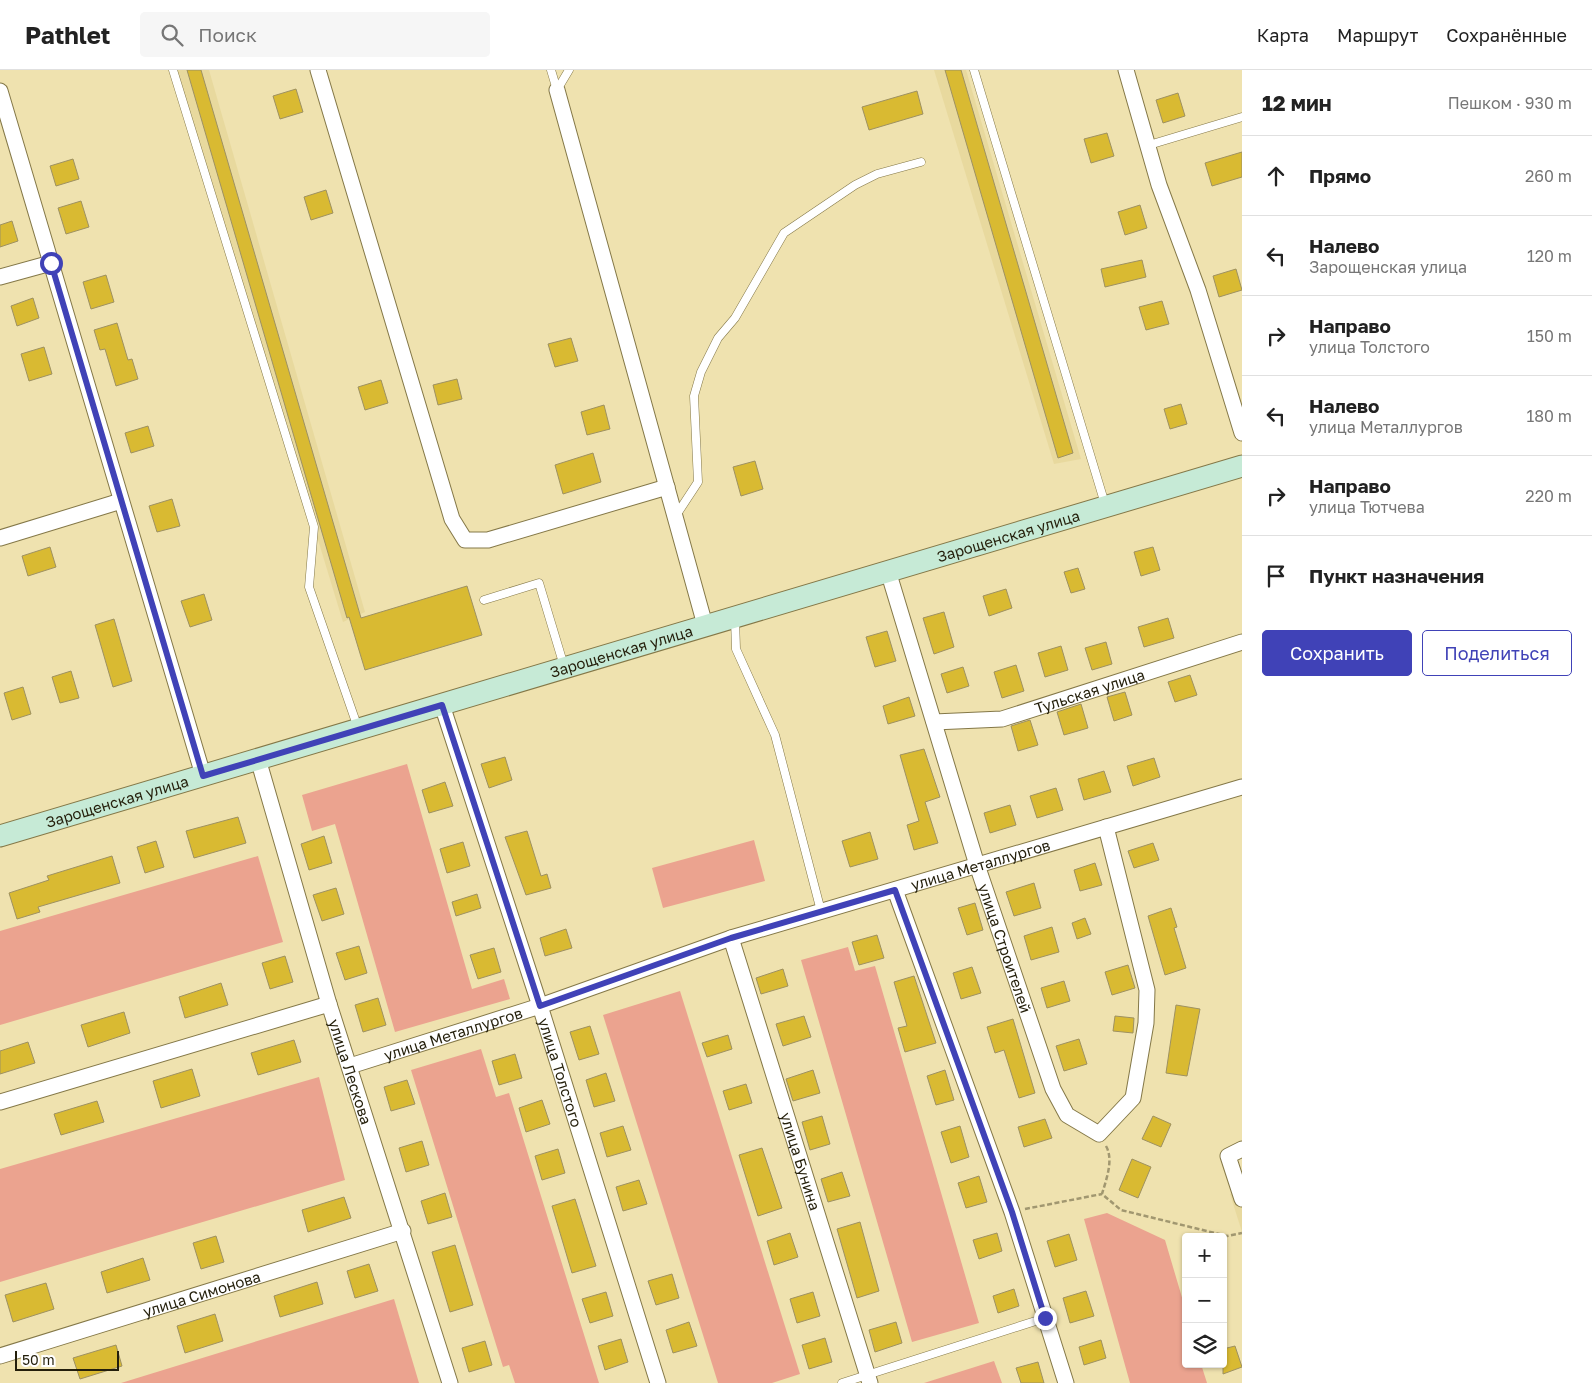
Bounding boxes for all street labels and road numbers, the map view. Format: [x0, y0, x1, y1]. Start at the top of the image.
street label: Зарощенская улица [935, 506, 1082, 565]
street label: Зарощенская улица [547, 621, 695, 681]
street label: Тульская улица [1032, 665, 1147, 717]
street label: Зарощенская улица [43, 771, 191, 831]
street label: улица Металлургов [909, 835, 1052, 893]
street label: улица Строителей [975, 881, 1035, 1015]
street label: улица Металлургов [382, 1003, 524, 1064]
street label: улица Толстого [535, 1015, 586, 1129]
street label: улица Лескова [325, 1017, 376, 1127]
street label: улица Бунина [777, 1110, 825, 1213]
street label: улица Симонова [141, 1267, 262, 1320]

